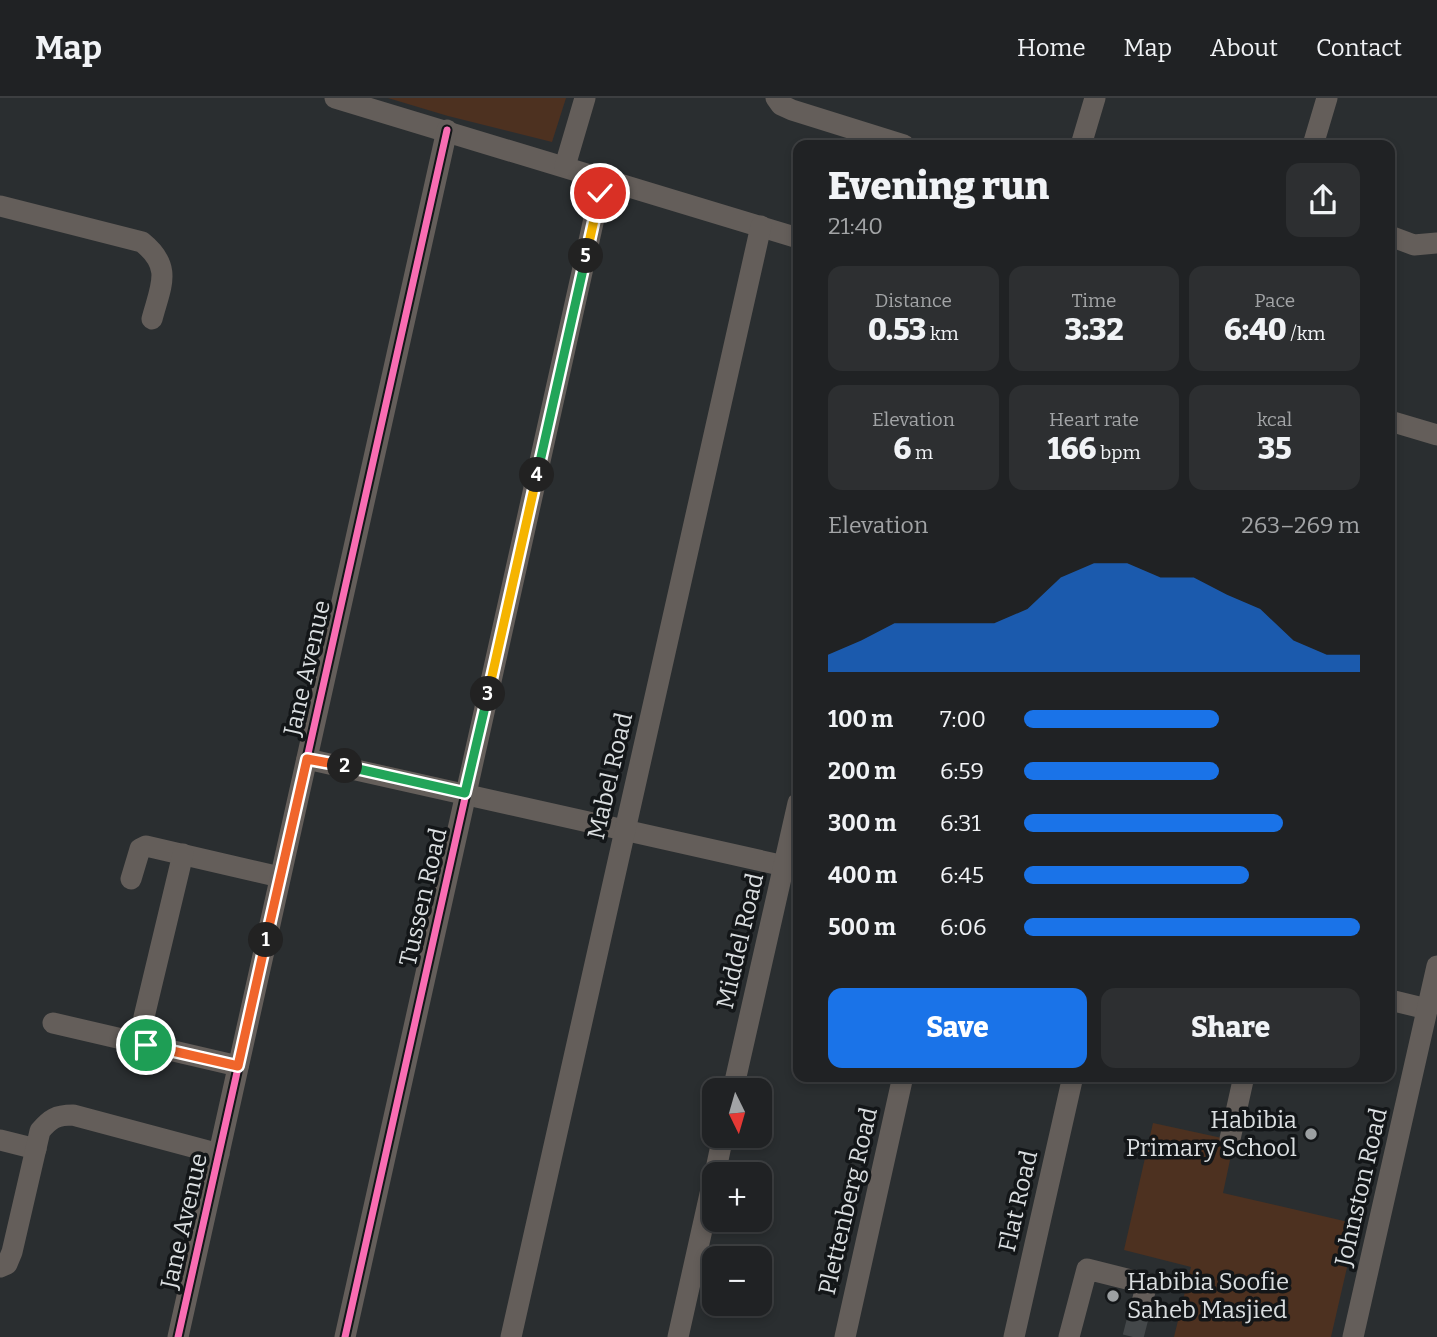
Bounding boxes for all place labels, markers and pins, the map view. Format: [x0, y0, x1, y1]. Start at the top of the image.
pin [570, 163, 630, 223]
pin: 5 [568, 238, 604, 274]
pin: 4 [520, 458, 554, 492]
pin: 3 [470, 676, 505, 712]
pin: 2 [328, 748, 362, 784]
pin: 1 [248, 922, 284, 958]
pin [116, 1015, 176, 1075]
place label: Habibia Primary School [1126, 1106, 1297, 1162]
marker: Habibia Primary School [1303, 1126, 1319, 1142]
place label: Habibia Soofie Saheb Masjied [1127, 1268, 1289, 1324]
marker: Habibia Soofie Saheb Masjied [1105, 1288, 1121, 1304]

